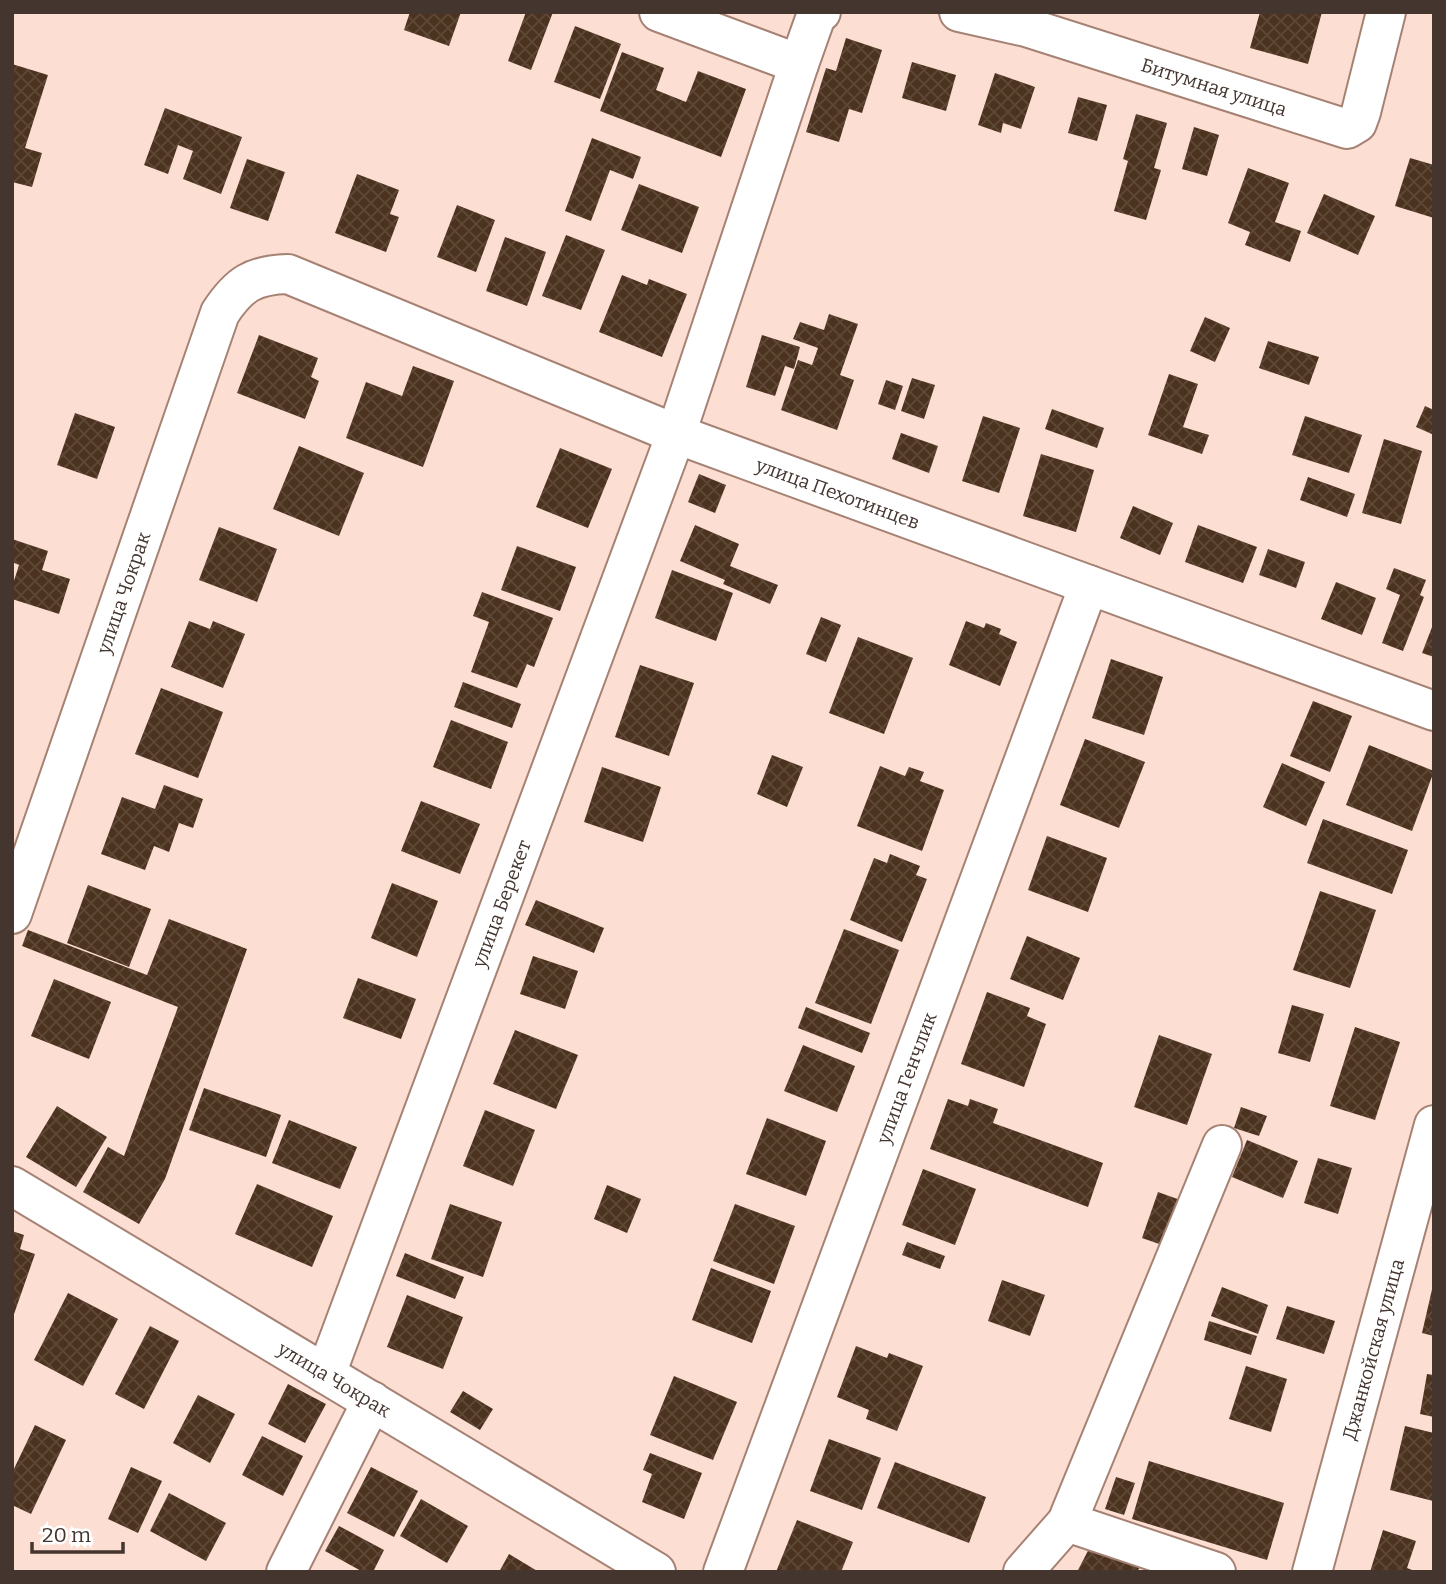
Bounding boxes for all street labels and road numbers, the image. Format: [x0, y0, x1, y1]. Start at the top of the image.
street label: Битумная улица [1138, 53, 1290, 121]
street label: улица Пехотинцев [752, 452, 923, 534]
street label: улица Чокрак [91, 528, 155, 658]
street label: улица Берекет [467, 836, 535, 971]
street label: улица Генчлик [871, 1008, 941, 1148]
street label: Джанкойская улица [1337, 1256, 1409, 1442]
street label: улица Чокрак [273, 1336, 396, 1422]

